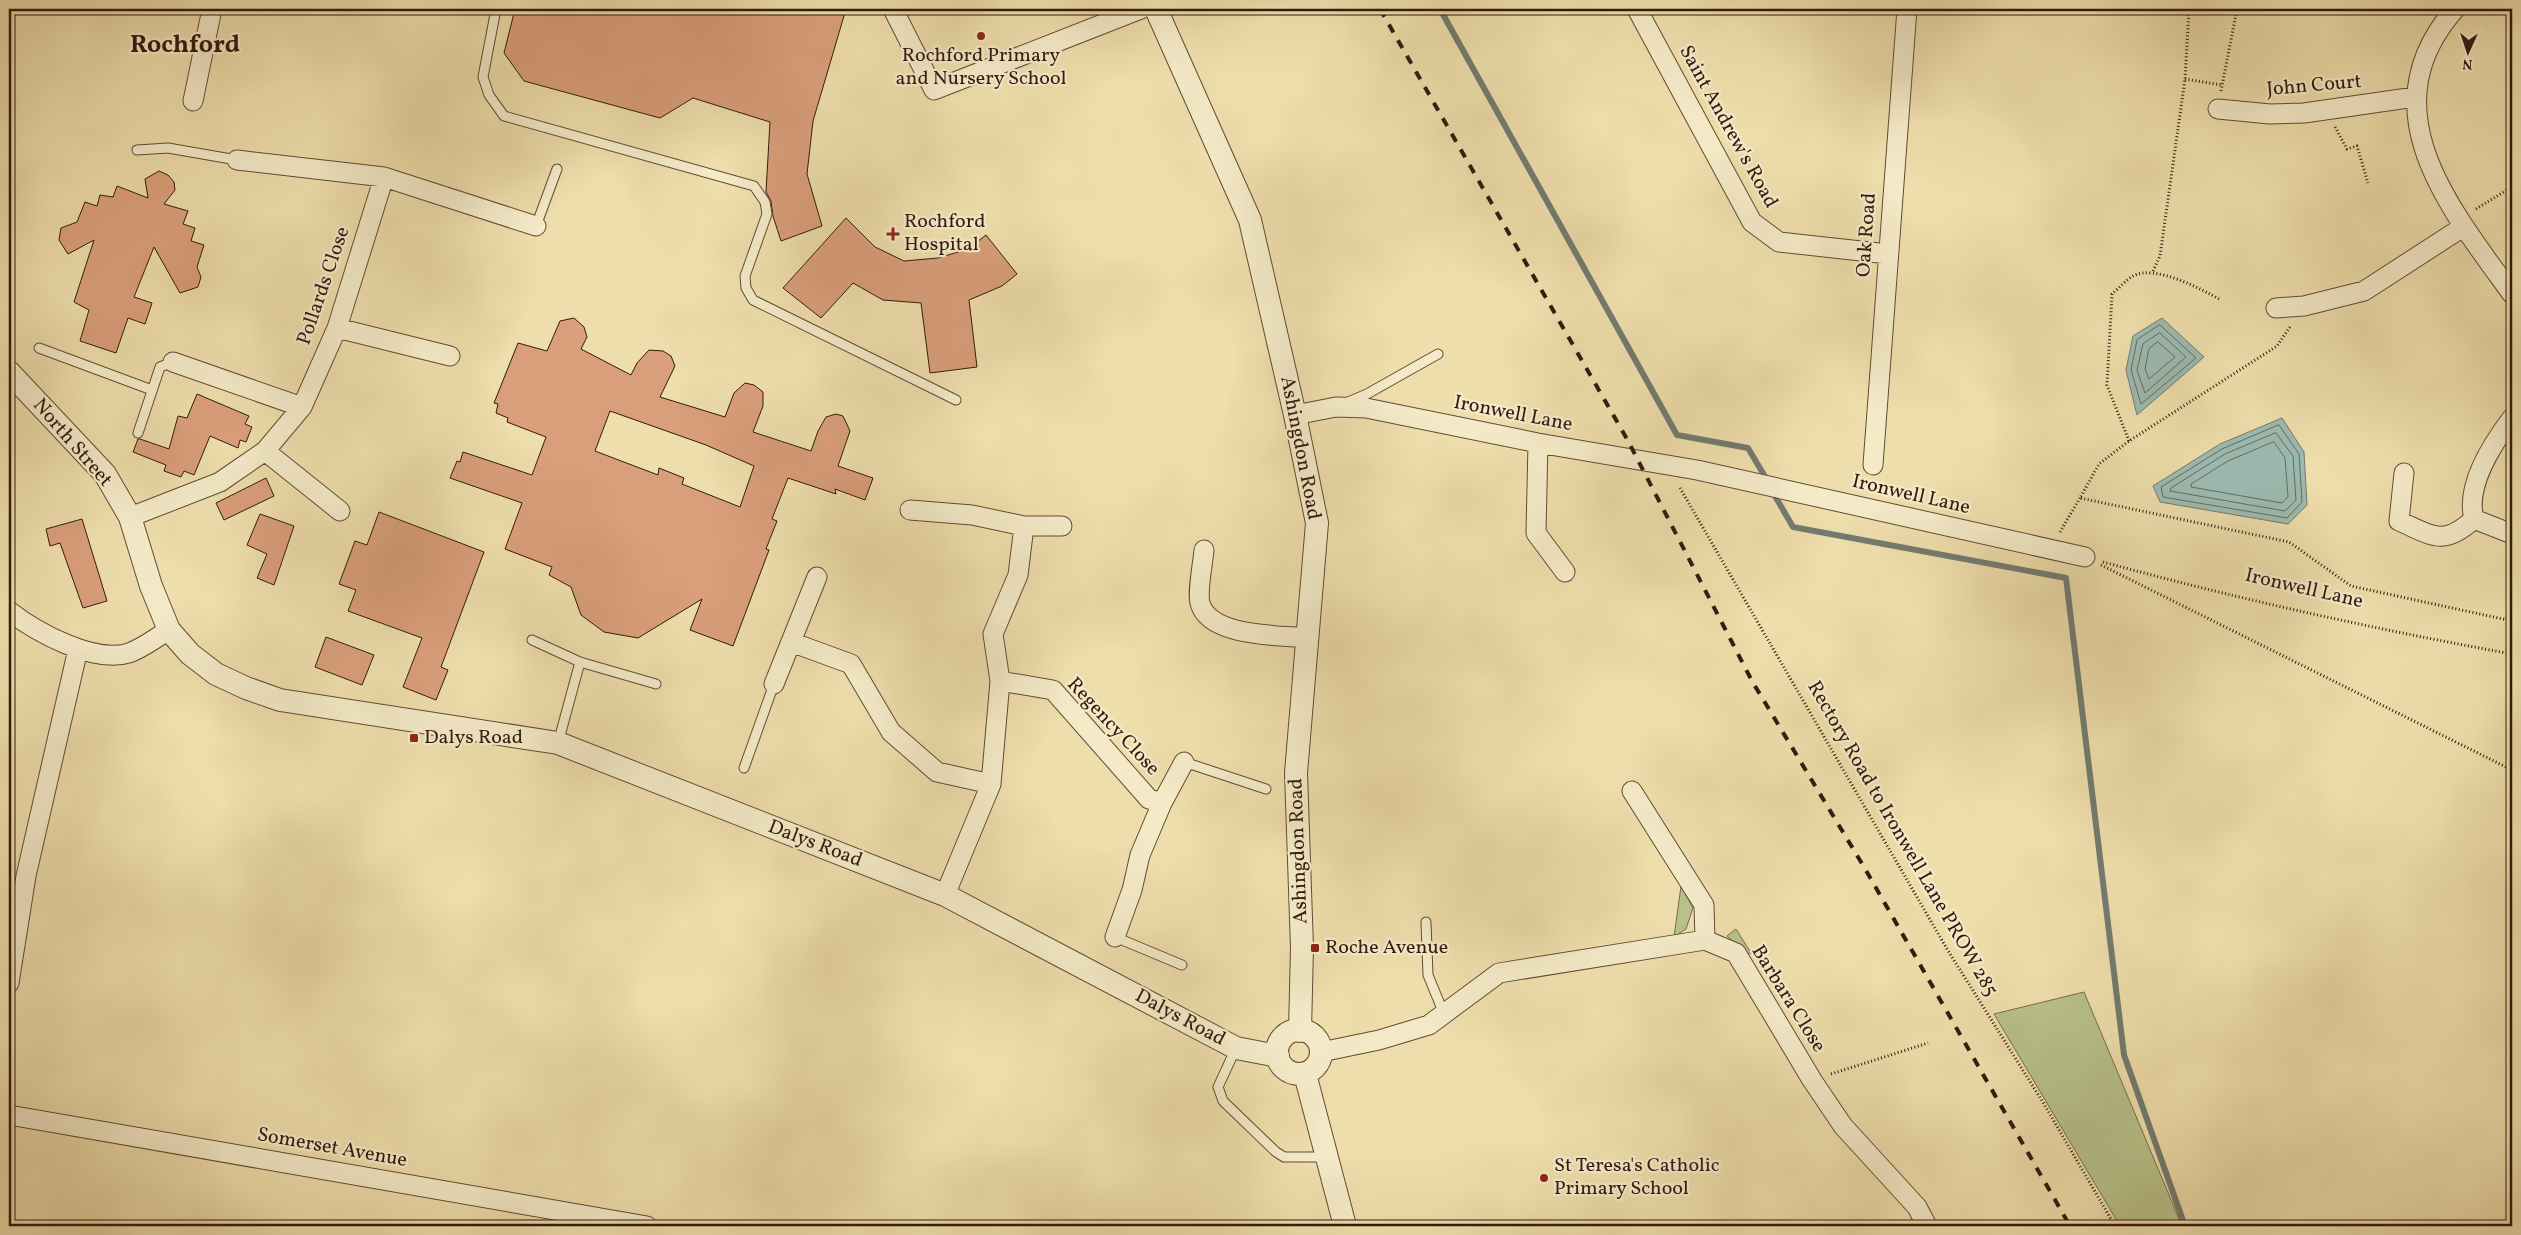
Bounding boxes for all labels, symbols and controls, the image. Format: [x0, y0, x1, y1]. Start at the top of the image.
district label: Rochford [130, 28, 240, 63]
north arrow [2444, 28, 2494, 78]
marker: Rochford Primary and Nursery School [975, 30, 987, 42]
street label: Saint Andrew's Road [1672, 41, 1784, 213]
place label: Rochford Primary and Nursery School [896, 42, 1066, 93]
text: N [2462, 54, 2473, 73]
street label: John Court [2265, 68, 2363, 104]
street label: Oak Road [1850, 192, 1884, 278]
place label: Rochford Hospital [904, 208, 985, 259]
street label: Pollards Close [291, 223, 357, 349]
marker: Rochford Hospital [886, 227, 900, 241]
street label: Ashingdon Road [1272, 374, 1328, 522]
street label: Ironwell Lane [1451, 389, 1575, 439]
street label: North Street [26, 393, 118, 493]
street label: Ironwell Lane [1849, 468, 1973, 522]
street label: Ironwell Lane [2242, 562, 2366, 616]
street label: Regency Close [1060, 672, 1166, 782]
street label: Rectory Road to Ironwell Lane PROW 285 [1800, 676, 2004, 1002]
place label: Dalys Road [424, 724, 523, 752]
marker: Dalys Road [408, 732, 420, 744]
street label: Ashingdon Road [1282, 778, 1316, 924]
street label: Dalys Road [764, 813, 866, 875]
place label: Roche Avenue [1325, 934, 1448, 962]
street label: Barbara Close [1744, 940, 1832, 1058]
marker: Roche Avenue [1309, 942, 1321, 954]
street label: Dalys Road [1130, 982, 1230, 1054]
street label: Somerset Avenue [255, 1121, 409, 1175]
place label: St Teresa's Catholic Primary School [1554, 1152, 1720, 1203]
marker: St Teresa's Catholic Primary School [1538, 1172, 1550, 1184]

